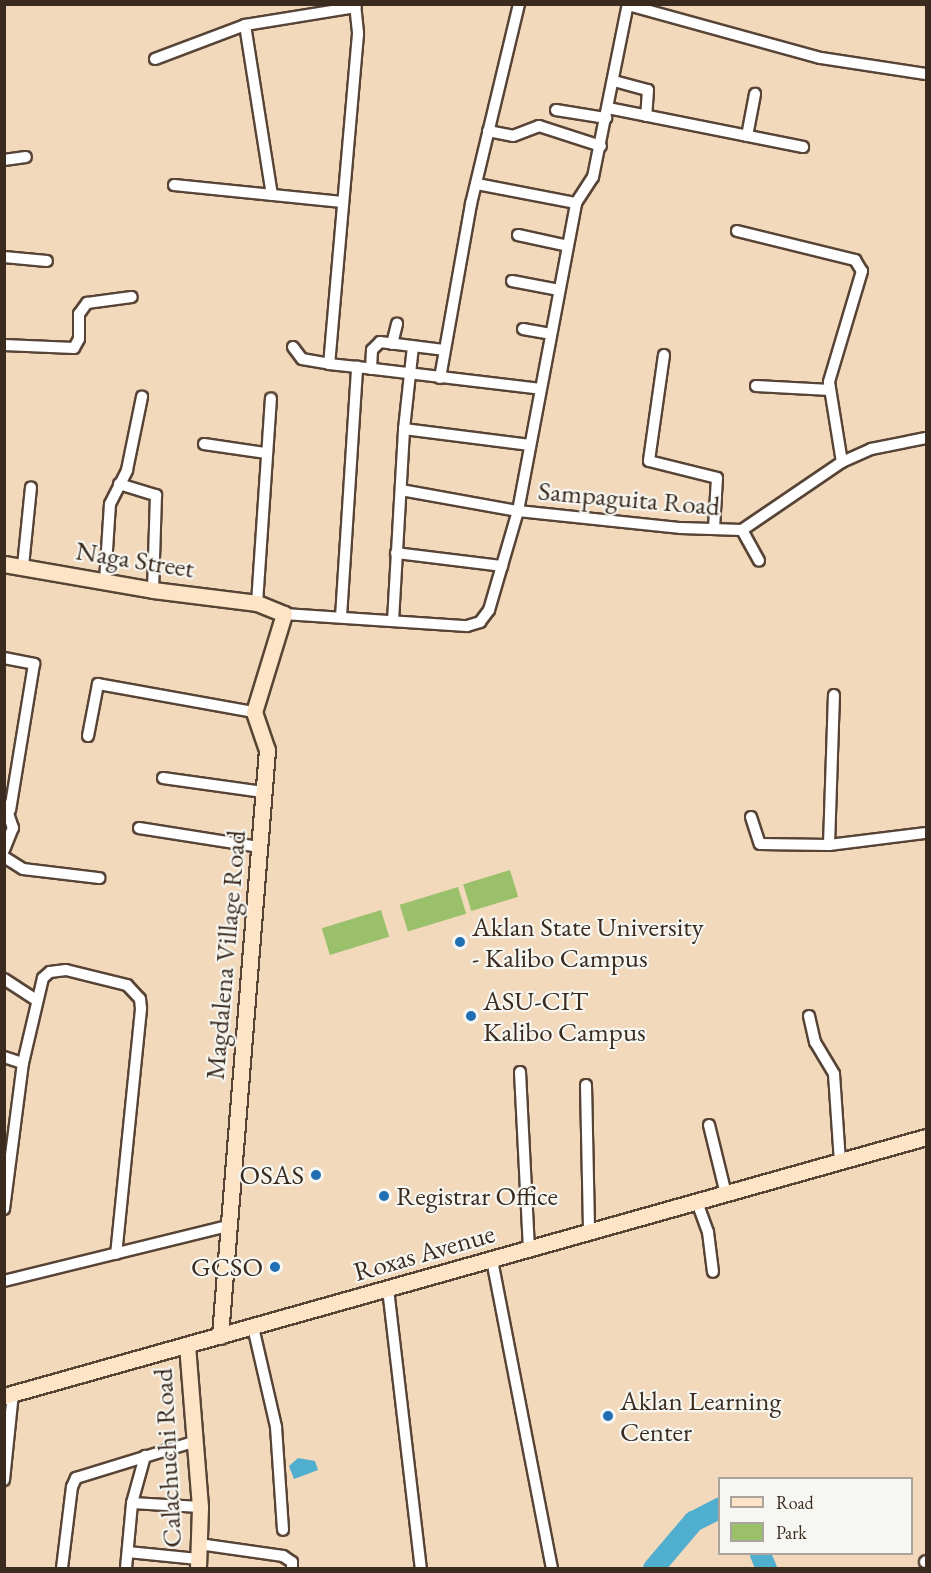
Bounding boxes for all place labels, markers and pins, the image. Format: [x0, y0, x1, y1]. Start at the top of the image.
place label: Aklan State University - Kalibo Campus [472, 910, 704, 973]
marker: Aklan State University - Kalibo Campus [453, 935, 467, 949]
place label: ASU-CIT Kalibo Campus [483, 984, 646, 1047]
marker: ASU-CIT Kalibo Campus [464, 1009, 478, 1023]
place label: OSAS [240, 1159, 304, 1191]
marker: OSAS [309, 1168, 323, 1182]
place label: Registrar Office [396, 1180, 558, 1212]
marker: Registrar Office [377, 1189, 391, 1203]
place label: GCSO [191, 1251, 263, 1283]
marker: GCSO [268, 1260, 282, 1274]
place label: Aklan Learning Center [620, 1384, 781, 1447]
marker: Aklan Learning Center [601, 1409, 615, 1423]

